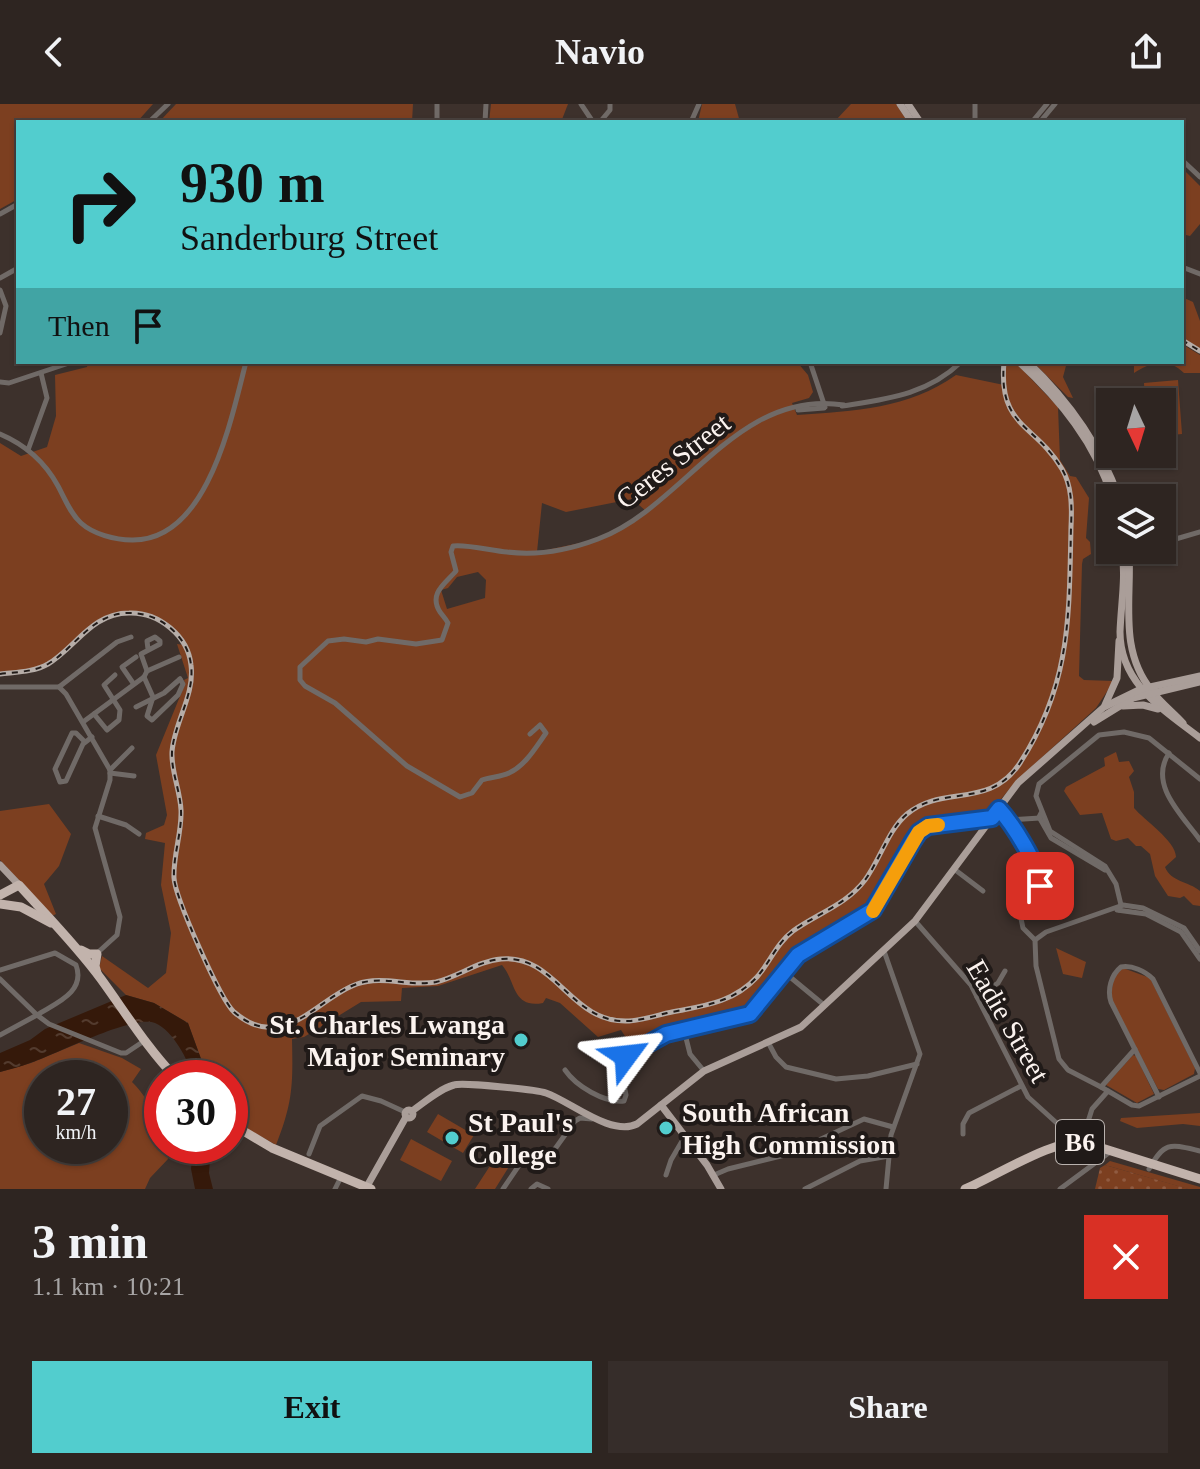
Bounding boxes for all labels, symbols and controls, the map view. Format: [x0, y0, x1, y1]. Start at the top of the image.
icon: back [32, 30, 76, 74]
icon: share [1124, 30, 1168, 74]
text: Navio [555, 32, 645, 72]
icon: right [48, 152, 152, 256]
text: 930 m [180, 152, 325, 214]
text: Sanderburg Street [180, 218, 438, 258]
icon: arrive [126, 304, 170, 348]
text: Then [48, 309, 110, 342]
north arrow [1096, 388, 1176, 468]
map controls [1096, 388, 1176, 564]
street label: Ceres Street [610, 407, 736, 515]
button: layers [1096, 484, 1176, 564]
pin [1006, 852, 1074, 920]
icon: arrive [1018, 864, 1062, 908]
street label: Eadie Street [961, 954, 1056, 1088]
place label: St. Charles Lwanga Major Seminary [269, 1009, 505, 1072]
position arrow [584, 1014, 668, 1098]
marker: St. Charles Lwanga Major Seminary [512, 1031, 530, 1049]
speed limit sign: 30 [144, 1060, 248, 1164]
text: 27 [56, 1079, 96, 1124]
place label: South African High Commission [682, 1097, 896, 1160]
place label: St Paul's College [468, 1107, 573, 1170]
marker: South African High Commission [657, 1119, 675, 1137]
road number: B6 [1056, 1120, 1104, 1164]
text: km/h [55, 1121, 97, 1143]
marker: St Paul's College [443, 1129, 461, 1147]
text: 3 min [32, 1215, 148, 1268]
button: close [1084, 1215, 1168, 1299]
text: 1.1 km · 10:21 [32, 1272, 185, 1301]
button: Exit [32, 1361, 592, 1453]
button: Share [608, 1361, 1168, 1453]

